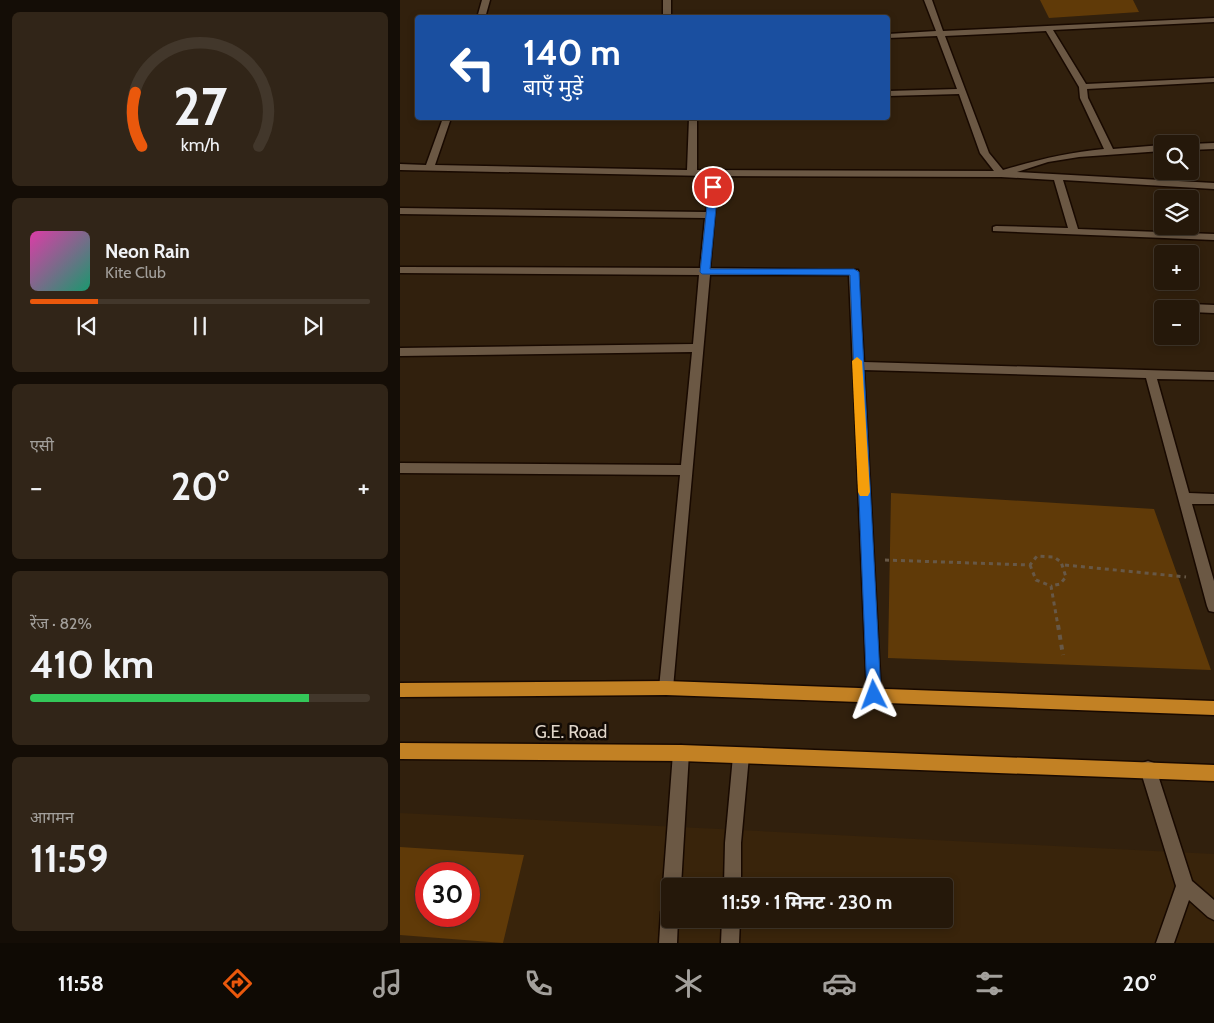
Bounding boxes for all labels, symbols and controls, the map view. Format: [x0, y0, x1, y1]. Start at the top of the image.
text: 140 m [523, 31, 621, 74]
icon: left [440, 35, 505, 100]
text: बाएँ मुड़ें [523, 74, 583, 101]
text: 27 [173, 75, 227, 138]
text: km/h [180, 134, 220, 155]
map controls [1154, 135, 1199, 345]
button: search [1154, 135, 1199, 180]
pin [692, 166, 734, 208]
icon: arrive [699, 173, 727, 201]
button: layers [1154, 190, 1199, 235]
text: Neon Rain [105, 240, 190, 263]
button: + [1154, 245, 1199, 290]
text: Kite Club [105, 263, 166, 282]
button: − [1154, 300, 1199, 345]
icon: previous [73, 312, 101, 340]
icon: pause [186, 312, 214, 340]
icon: next [299, 312, 327, 340]
text: एसी [30, 436, 54, 455]
text: 20° [171, 463, 229, 510]
text: − [30, 470, 42, 504]
text: + [358, 470, 370, 504]
text: रेंज · 82% [30, 614, 92, 633]
text: 410 km [30, 641, 154, 688]
position arrow [847, 668, 899, 720]
street label: G.E. Road [535, 721, 607, 743]
text: आगमन [30, 808, 74, 827]
text: 11:59 [30, 835, 108, 882]
speed limit sign: 30 [415, 862, 480, 927]
text: 11:59 · 1 मिनट · 230 m [722, 891, 892, 914]
icon: directions [220, 966, 255, 1001]
icon: music [370, 966, 405, 1001]
icon: phone [521, 966, 556, 1001]
icon: climate [671, 966, 706, 1001]
icon: car [822, 966, 857, 1001]
icon: filters [972, 966, 1007, 1001]
text: 11:58 [58, 970, 104, 997]
text: 20° [1123, 970, 1156, 997]

